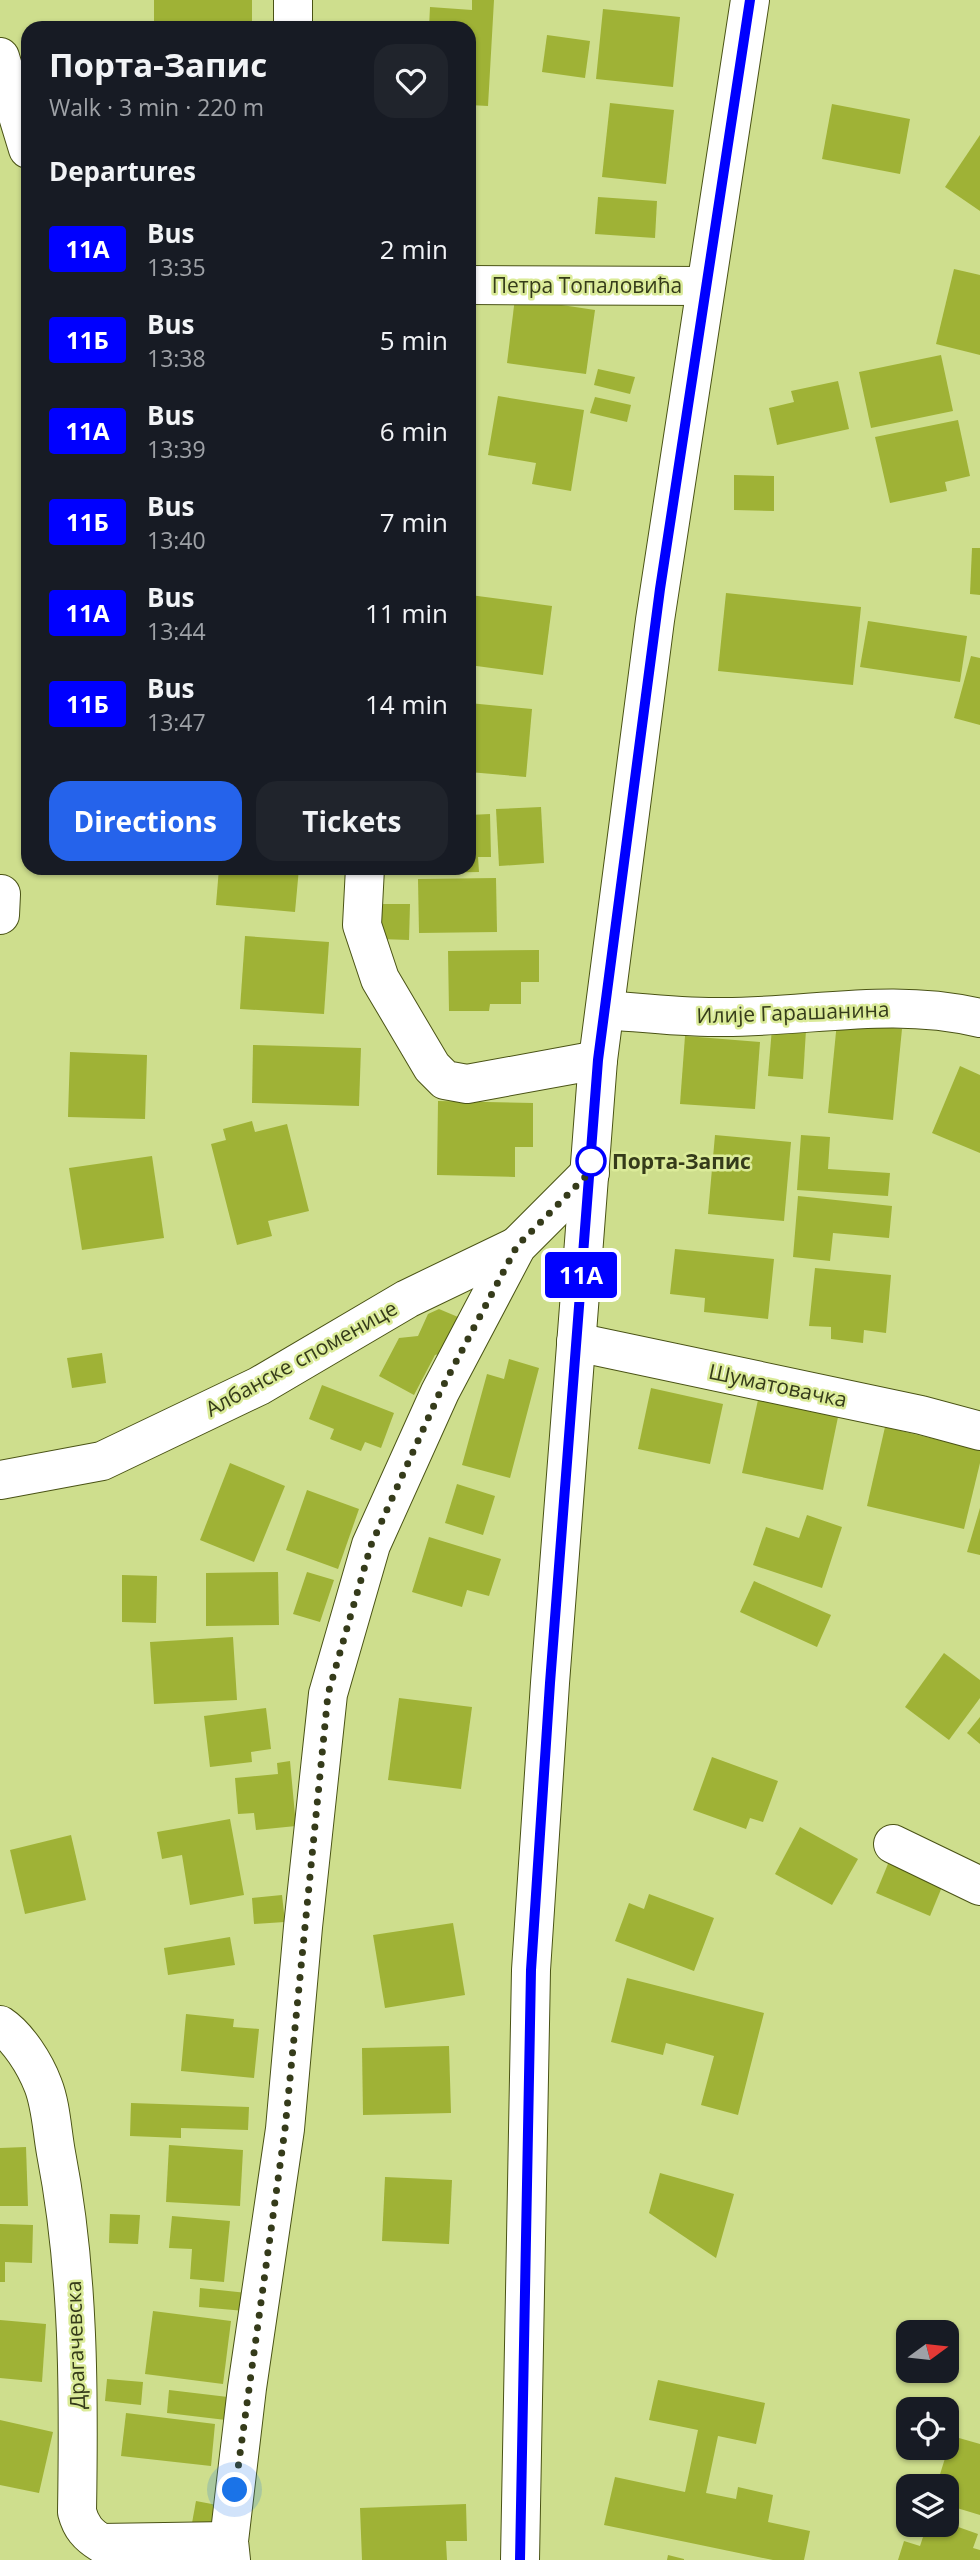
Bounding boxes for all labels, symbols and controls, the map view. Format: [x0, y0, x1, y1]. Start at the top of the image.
text: Порта-Запис [49, 42, 267, 87]
button: heart [374, 44, 448, 118]
text: Walk · 3 min · 220 m [49, 91, 264, 123]
text: Departures [49, 153, 196, 189]
text: Bus [147, 215, 194, 251]
text: 2 min [380, 231, 448, 267]
text: 11А [65, 232, 110, 265]
text: 13:35 [147, 251, 206, 283]
street label: Петра Топаловића [492, 271, 682, 299]
text: Bus [147, 306, 194, 342]
text: 5 min [380, 322, 448, 358]
text: 11Б [66, 323, 109, 356]
text: 13:38 [147, 342, 206, 374]
text: Bus [147, 397, 194, 433]
text: 6 min [380, 413, 448, 449]
text: 11А [65, 414, 110, 447]
text: 13:39 [147, 433, 206, 465]
text: Bus [147, 488, 194, 524]
text: 7 min [380, 504, 448, 540]
text: 11Б [66, 505, 109, 538]
text: 13:40 [147, 524, 206, 556]
text: Bus [147, 579, 194, 615]
text: 11 min [365, 595, 448, 631]
text: 11А [65, 596, 110, 629]
text: 13:44 [147, 615, 206, 647]
text: Bus [147, 670, 194, 706]
text: 14 min [365, 686, 448, 722]
text: 11Б [66, 687, 109, 720]
text: 13:47 [147, 706, 206, 738]
button: Directions [49, 781, 242, 861]
button: Tickets [256, 781, 448, 861]
street label: Илије Гарашанина [696, 995, 890, 1029]
marker: Порта-Запис [576, 1146, 606, 1176]
place label: Порта-Запис [612, 1147, 751, 1175]
line badge: 11А [541, 1252, 621, 1298]
text: 11А [559, 1258, 603, 1291]
street label: Албанске споменице [200, 1294, 402, 1422]
street label: Шуматовачка [706, 1357, 850, 1413]
street label: Драгачевска [59, 2280, 91, 2410]
north arrow [896, 2320, 959, 2384]
map controls [896, 2320, 959, 2537]
button: locate [896, 2397, 959, 2460]
your location [217, 2472, 252, 2507]
button: layers [896, 2474, 959, 2537]

